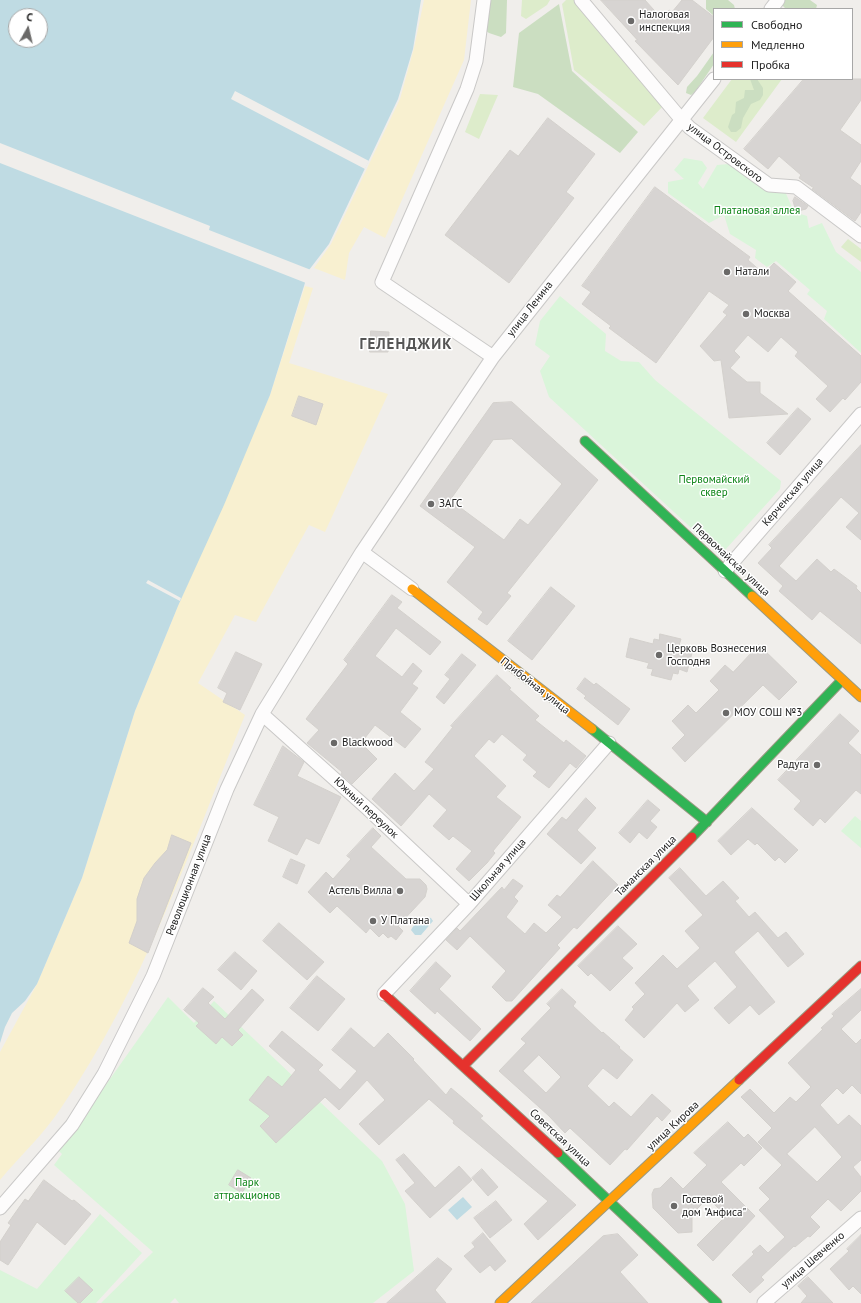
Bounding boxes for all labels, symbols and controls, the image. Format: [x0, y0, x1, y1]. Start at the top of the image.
north arrow [8, 8, 48, 48]
place label: Налоговая инспекция [639, 8, 690, 34]
legend [713, 8, 853, 80]
text: С [26, 10, 34, 24]
marker: Налоговая инспекция [626, 16, 636, 26]
text: Свободно [751, 17, 802, 32]
text: Медленно [751, 37, 805, 52]
text: Пробка [751, 57, 790, 72]
street label: улица Островского [685, 120, 765, 186]
park label: Платановая аллея [714, 204, 800, 218]
place label: Натали [735, 265, 769, 279]
marker: Натали [722, 267, 732, 277]
street label: улица Ленина [504, 279, 556, 339]
place label: Москва [754, 307, 790, 321]
marker: Москва [741, 309, 751, 319]
district label: ГЕЛЕНДЖИК [360, 336, 452, 354]
street label: Керченская улица [760, 455, 826, 529]
park label: Первомайский сквер [679, 473, 749, 499]
place label: ЗАГС [439, 497, 462, 511]
marker: ЗАГС [426, 499, 436, 509]
street label: Первомайская улица [690, 521, 772, 599]
place label: Церковь Вознесения Господня [667, 642, 766, 668]
marker: Церковь Вознесения Господня [654, 650, 664, 660]
street label: Прибойная улица [498, 655, 572, 717]
place label: МОУ СОШ №3 [734, 706, 802, 720]
marker: МОУ СОШ №3 [721, 708, 731, 718]
place label: Blackwood [342, 736, 393, 750]
marker: Blackwood [329, 738, 339, 748]
place label: Радуга [777, 758, 809, 772]
marker: Радуга [812, 760, 822, 770]
street label: Южный переулок [331, 775, 401, 841]
street label: Революционная улица [164, 832, 214, 938]
street label: Таманская улица [613, 833, 679, 899]
street label: Школьная улица [467, 836, 529, 904]
place label: Астель Вилла [329, 884, 392, 898]
marker: Астель Вилла [395, 886, 405, 896]
place label: У Платана [381, 914, 429, 928]
marker: У Платана [368, 916, 378, 926]
street label: улица Кирова [644, 1099, 702, 1153]
street label: Советская улица [527, 1106, 593, 1170]
park label: Парк аттракционов [214, 1176, 280, 1202]
place label: Гостевой дом "Анфиса" [682, 1193, 746, 1219]
marker: Гостевой дом "Анфиса" [669, 1201, 679, 1211]
street label: улица Шевченко [779, 1229, 847, 1291]

